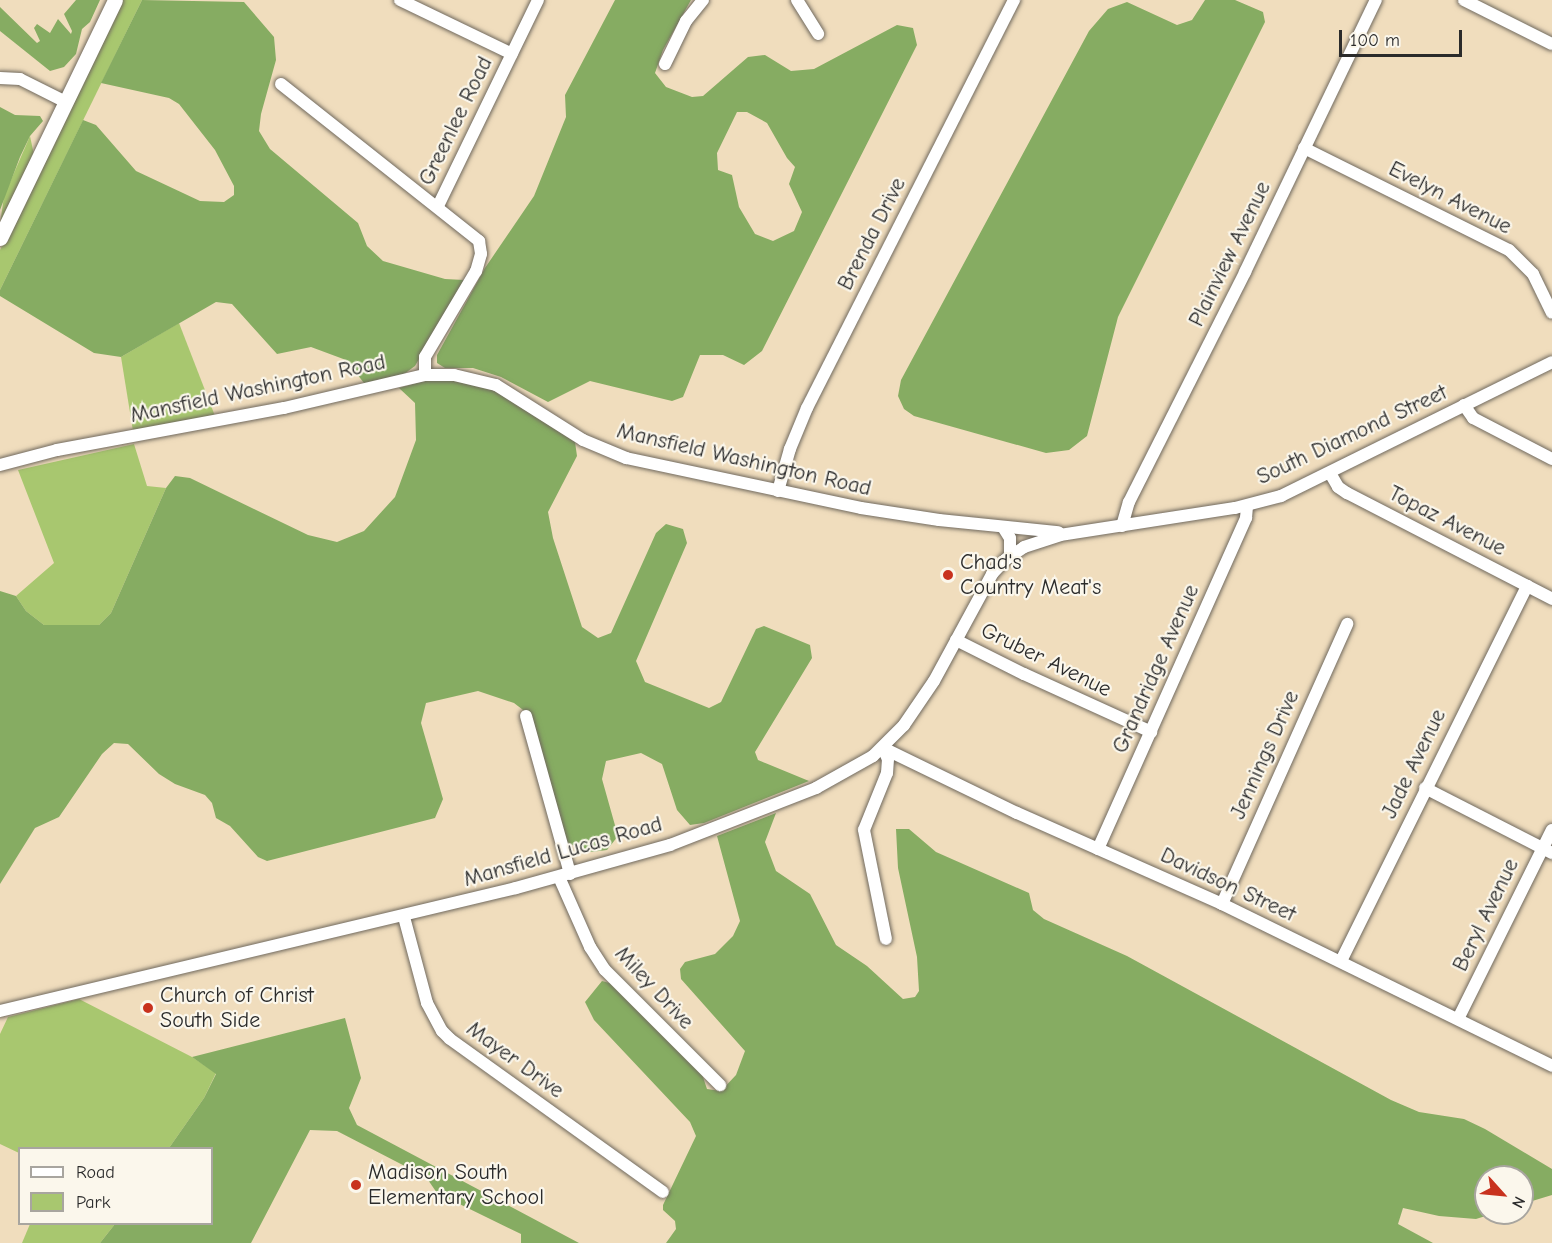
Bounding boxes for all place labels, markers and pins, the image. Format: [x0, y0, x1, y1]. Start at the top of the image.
place label: Chad's Country Meat's [960, 549, 1101, 600]
marker: Chad's Country Meat's [941, 568, 955, 582]
place label: Church of Christ South Side [160, 982, 314, 1034]
marker: Church of Christ South Side [141, 1001, 155, 1015]
place label: Madison South Elementary School [368, 1159, 544, 1210]
marker: Madison South Elementary School [349, 1178, 363, 1192]

